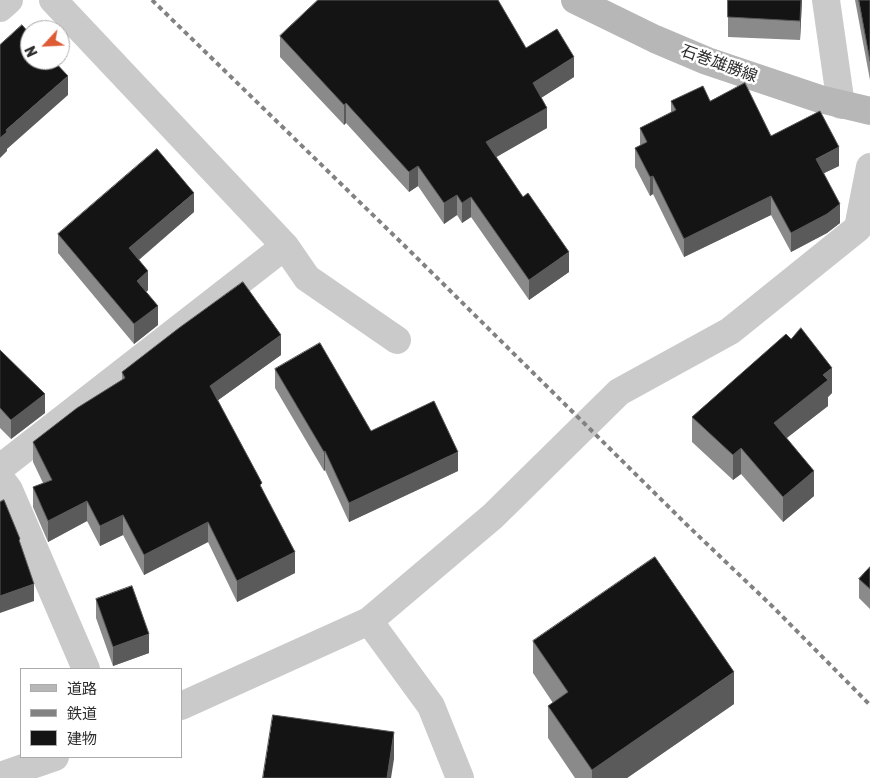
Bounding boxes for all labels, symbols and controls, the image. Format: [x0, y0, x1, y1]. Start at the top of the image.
north arrow [20, 20, 70, 70]
street label: 石巻雄勝線 [678, 41, 760, 87]
text: N [22, 43, 42, 59]
legend [20, 668, 182, 758]
text: 道路 [67, 680, 97, 698]
text: 鉄道 [67, 705, 97, 723]
text: 建物 [67, 730, 97, 748]

